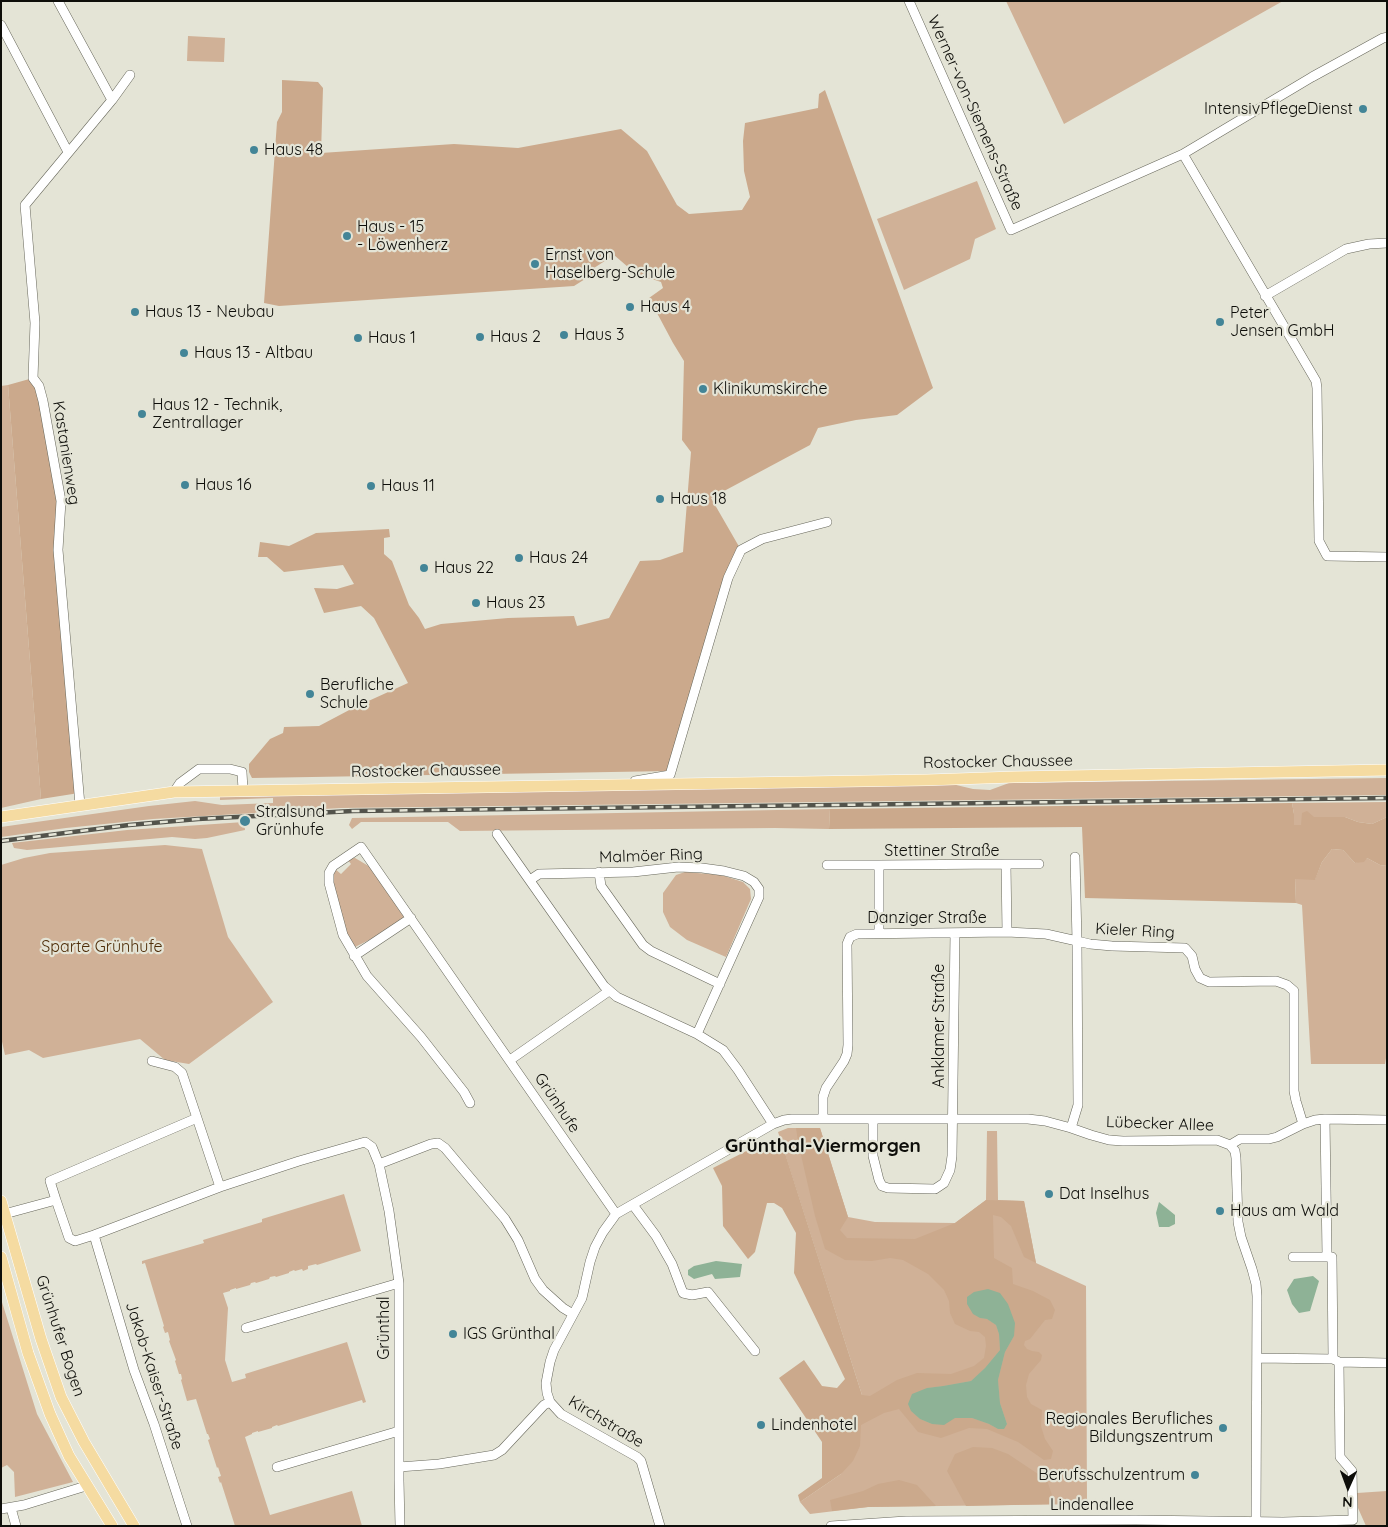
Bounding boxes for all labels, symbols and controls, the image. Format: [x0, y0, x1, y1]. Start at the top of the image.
street label: Werner-von-Siemens-Straße [923, 12, 1027, 214]
place label: IntensivPflegeDienst [1204, 99, 1353, 119]
marker: IntensivPflegeDienst [1357, 103, 1369, 115]
place label: Haus 48 [264, 140, 323, 160]
marker: Haus 48 [248, 144, 260, 156]
place label: Haus - 15 - Löwenherz [357, 217, 448, 255]
marker: Haus - 15 - Löwenherz [341, 230, 353, 242]
place label: Ernst von Haselberg-Schule [545, 245, 675, 283]
marker: Ernst von Haselberg-Schule [529, 258, 541, 270]
place label: Haus 4 [640, 297, 690, 317]
marker: Haus 4 [624, 301, 636, 313]
place label: Haus 13 - Neubau [145, 302, 274, 322]
place label: Peter Jensen GmbH [1230, 303, 1335, 341]
marker: Haus 13 - Neubau [129, 306, 141, 318]
marker: Peter Jensen GmbH [1214, 316, 1226, 328]
place label: Haus 3 [574, 325, 624, 345]
place label: Haus 2 [490, 327, 541, 347]
place label: Haus 1 [368, 328, 416, 348]
marker: Haus 3 [558, 329, 570, 341]
marker: Haus 2 [474, 331, 486, 343]
marker: Haus 1 [352, 332, 364, 344]
place label: Haus 13 - Altbau [194, 343, 313, 363]
marker: Haus 13 - Altbau [178, 347, 190, 359]
place label: Klinikumskirche [713, 379, 827, 399]
marker: Klinikumskirche [697, 383, 709, 395]
place label: Haus 12 - Technik, Zentrallager [152, 395, 282, 433]
street label: Kastanienweg [48, 400, 84, 506]
marker: Haus 12 - Technik, Zentrallager [136, 408, 148, 420]
place label: Haus 16 [195, 475, 252, 495]
place label: Haus 11 [381, 476, 435, 496]
marker: Haus 16 [179, 479, 191, 491]
marker: Haus 11 [365, 480, 377, 492]
place label: Haus 18 [670, 489, 727, 509]
marker: Haus 18 [654, 493, 666, 505]
place label: Haus 24 [529, 548, 588, 568]
marker: Haus 24 [513, 552, 525, 564]
place label: Haus 22 [434, 558, 494, 578]
marker: Haus 22 [418, 562, 430, 574]
place label: Haus 23 [486, 593, 545, 613]
marker: Haus 23 [470, 597, 482, 609]
place label: Berufliche Schule [320, 675, 394, 713]
marker: Berufliche Schule [304, 688, 316, 700]
street label: Rostocker Chaussee [923, 751, 1073, 773]
street label: Rostocker Chaussee [351, 760, 501, 782]
place label: Stralsund Grünhufe [256, 802, 325, 840]
marker: Stralsund Grünhufe [238, 814, 252, 828]
street label: Stettiner Straße [884, 841, 1000, 861]
street label: Malmöer Ring [599, 845, 703, 867]
street label: Danziger Straße [867, 908, 987, 928]
street label: Kieler Ring [1095, 919, 1175, 943]
park label: Sparte Grünhufe [41, 937, 163, 957]
street label: Anklamer Straße [929, 964, 949, 1088]
street label: Grünhufe [530, 1069, 584, 1137]
street label: Lübecker Allee [1106, 1113, 1214, 1135]
district label: Grünthal-Viermorgen [725, 1135, 921, 1157]
place label: Dat Inselhus [1059, 1184, 1149, 1204]
marker: Dat Inselhus [1043, 1188, 1055, 1200]
place label: Haus am Wald [1230, 1201, 1339, 1221]
marker: Haus am Wald [1214, 1205, 1226, 1217]
street label: Grünhufer Bogen [31, 1273, 89, 1399]
street label: Grünthal [374, 1296, 394, 1360]
street label: Jakob-Kaiser-Straße [121, 1300, 187, 1452]
place label: IGS Grünthal [463, 1324, 555, 1344]
marker: IGS Grünthal [447, 1328, 459, 1340]
street label: Kirchstraße [565, 1392, 647, 1452]
place label: Regionales Berufliches Bildungszentrum [1045, 1409, 1213, 1447]
place label: Lindenhotel [771, 1415, 857, 1435]
marker: Lindenhotel [755, 1419, 767, 1431]
marker: Regionales Berufliches Bildungszentrum [1217, 1422, 1229, 1434]
north arrow [1323, 1462, 1373, 1512]
place label: Berufsschulzentrum [1038, 1465, 1185, 1485]
marker: Berufsschulzentrum [1189, 1469, 1201, 1481]
text: N [1342, 1493, 1353, 1511]
street label: Lindenallee [1050, 1495, 1134, 1515]

